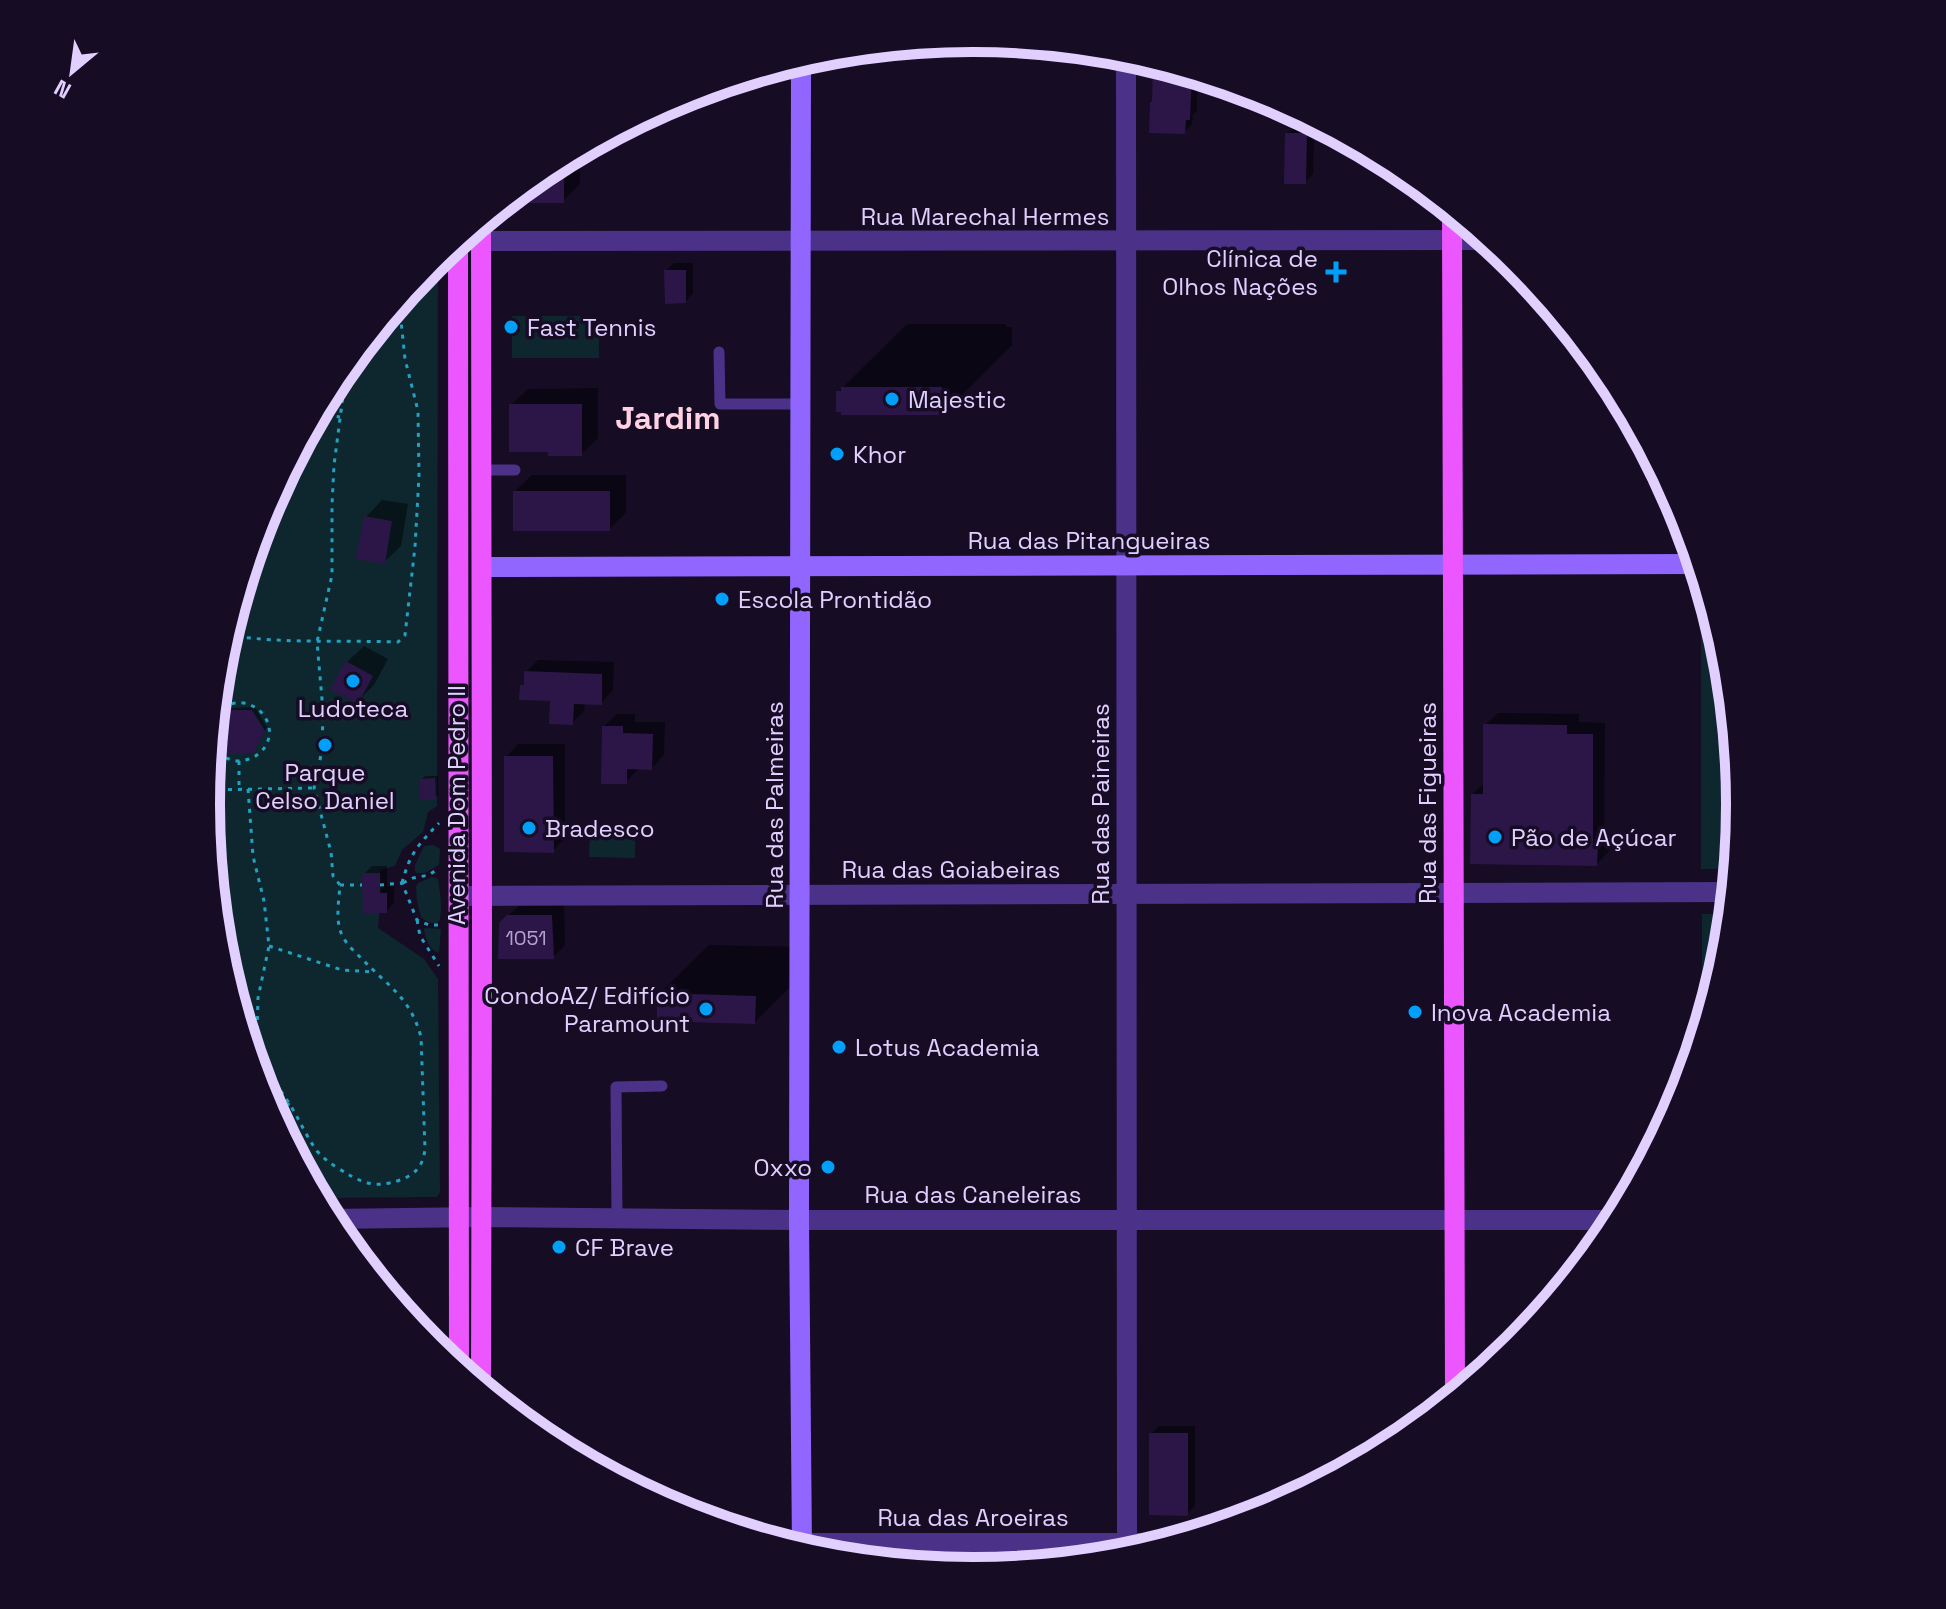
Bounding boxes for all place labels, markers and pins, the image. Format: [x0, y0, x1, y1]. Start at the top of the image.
place label: Clínica de Olhos Nações [1162, 243, 1318, 302]
marker: Clínica de Olhos Nações [1325, 261, 1347, 283]
place label: Fast Tennis [527, 312, 656, 343]
marker: Fast Tennis [502, 318, 520, 336]
place label: Majestic [908, 384, 1006, 415]
marker: Majestic [883, 390, 901, 408]
place label: Khor [853, 439, 906, 470]
marker: Khor [828, 445, 846, 463]
place label: Escola Prontidão [738, 584, 932, 615]
marker: Escola Prontidão [713, 590, 731, 608]
marker: Ludoteca [344, 672, 362, 690]
place label: Ludoteca [298, 693, 408, 724]
marker: Parque Celso Daniel [316, 736, 334, 754]
place label: Parque Celso Daniel [255, 757, 395, 816]
place label: Bradesco [545, 813, 654, 844]
marker: Bradesco [520, 819, 538, 837]
place label: Pão de Açúcar [1511, 822, 1677, 853]
marker: Pão de Açúcar [1486, 828, 1504, 846]
place label: CondoAZ/ Edifício Paramount [484, 980, 690, 1039]
place label: Inova Academia [1431, 997, 1611, 1028]
marker: CondoAZ/ Edifício Paramount [697, 1000, 715, 1018]
marker: Inova Academia [1406, 1003, 1424, 1021]
place label: Lotus Academia [855, 1032, 1040, 1063]
marker: Lotus Academia [830, 1038, 848, 1056]
place label: Oxxo [753, 1152, 812, 1183]
marker: Oxxo [819, 1158, 837, 1176]
place label: CF Brave [575, 1232, 674, 1263]
marker: CF Brave [550, 1238, 568, 1256]

